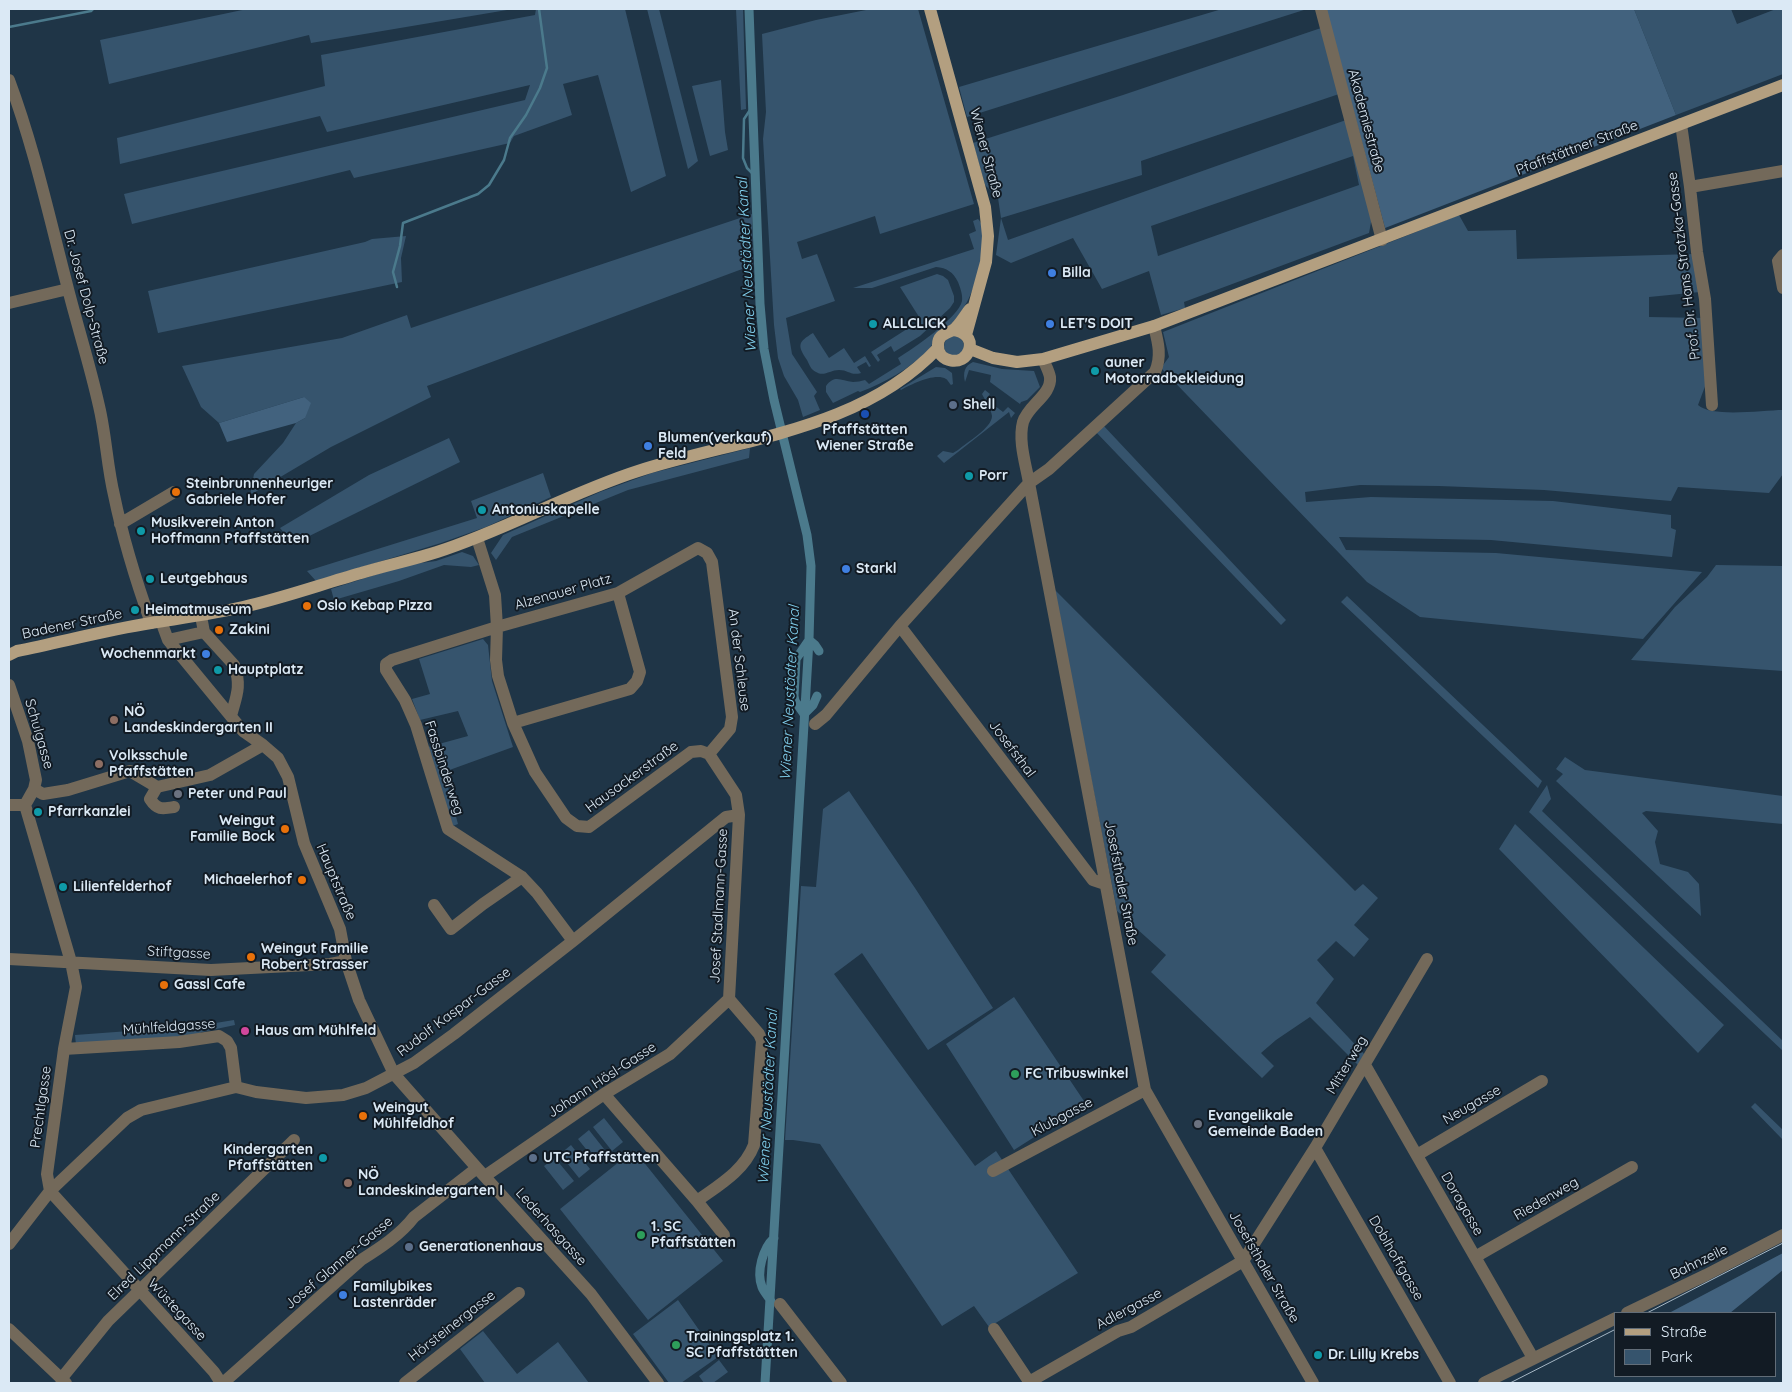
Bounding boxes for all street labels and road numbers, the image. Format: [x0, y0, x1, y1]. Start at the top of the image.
street label: Akademiestraße [1344, 67, 1388, 175]
street label: Wiener Straße [966, 106, 1006, 200]
street label: Pfaffstättner Straße [1514, 117, 1640, 179]
street label: Prof. Dr. Hans Strotzka-Gasse [1664, 171, 1704, 361]
street label: Dr. Josef Dolp-Straße [60, 228, 112, 366]
street label: Alzenauer Platz [513, 570, 613, 614]
street label: Badener Straße [20, 605, 124, 643]
street label: An der Schleuse [724, 608, 754, 712]
street label: Schulgasse [21, 697, 57, 771]
street label: Josefsthal [985, 717, 1039, 781]
street label: Fassbinderweg [421, 719, 467, 817]
street label: Hausackerstraße [582, 738, 682, 816]
street label: Josefsthaler Straße [1101, 819, 1141, 947]
street label: Josef Stadlmann-Gasse [707, 828, 731, 984]
street label: Hauptstraße [312, 841, 360, 923]
street label: Stiftgasse [147, 943, 211, 963]
street label: Rudolf Kaspar-Gasse [394, 964, 514, 1060]
street label: Mühlfeldgasse [122, 1015, 216, 1039]
street label: Mitterweg [1323, 1033, 1371, 1097]
street label: Johann Hösl-Gasse [545, 1039, 659, 1121]
street label: Prechtlgasse [27, 1065, 55, 1149]
street label: Neugasse [1440, 1082, 1504, 1128]
street label: Klubgasse [1028, 1094, 1096, 1140]
street label: Doragasse [1437, 1169, 1487, 1239]
street label: Riedenweg [1511, 1174, 1581, 1224]
street label: Lederhasgasse [512, 1185, 590, 1269]
street label: Elred Lippmann-Straße [104, 1188, 224, 1304]
street label: Josefsthaler Straße [1225, 1208, 1303, 1326]
street label: Josef Glanner-Gasse [282, 1213, 396, 1313]
street label: Doblhoffgasse [1365, 1213, 1427, 1303]
street label: Bahnzeile [1667, 1241, 1731, 1283]
street label: Wüstegasse [144, 1276, 210, 1344]
street label: Adlergasse [1093, 1285, 1165, 1333]
street label: Hörsteinergasse [405, 1287, 499, 1365]

